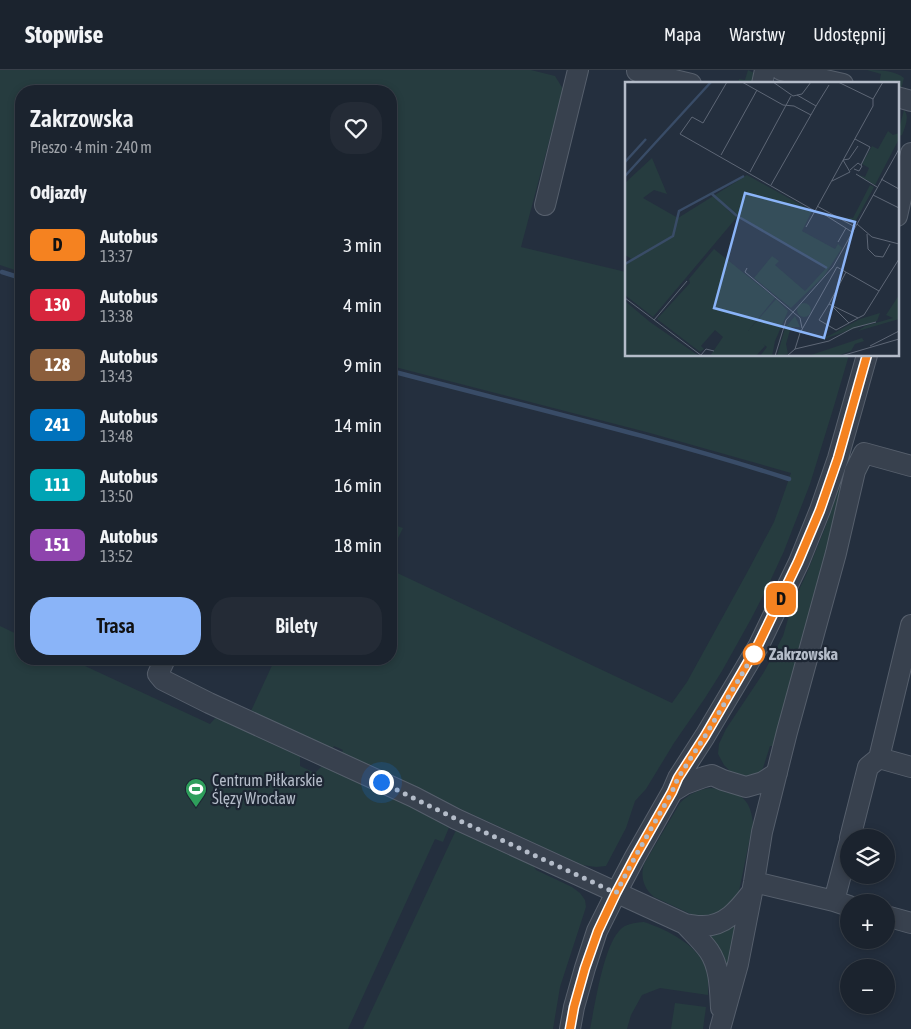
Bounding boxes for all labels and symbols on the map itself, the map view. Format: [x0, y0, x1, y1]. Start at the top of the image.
inset map [625, 82, 898, 356]
line badge: D [765, 583, 797, 615]
marker: Zakrzowska [743, 643, 765, 665]
place label: Zakrzowska [769, 645, 838, 663]
your location [369, 770, 394, 795]
place label: Centrum Piłkarskie Ślęzy Wrocław [212, 771, 323, 808]
sports icon: Centrum Piłkarskie Ślęzy Wrocław [184, 777, 208, 808]

